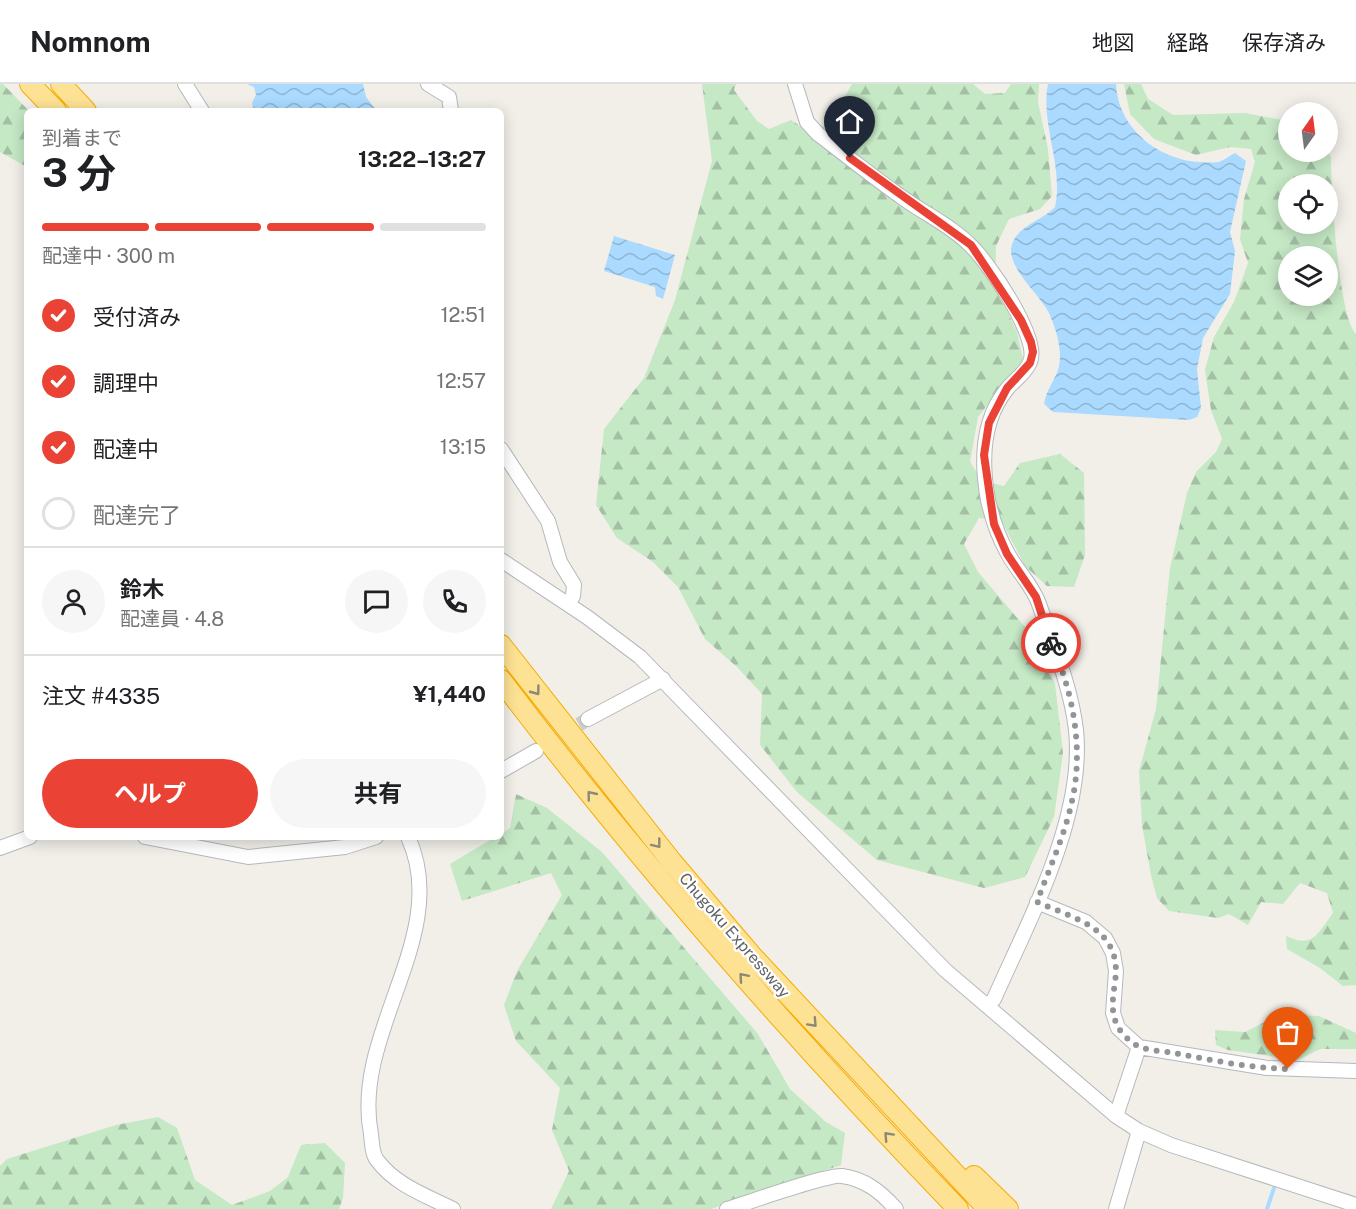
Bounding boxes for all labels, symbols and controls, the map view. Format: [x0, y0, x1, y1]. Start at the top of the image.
text: Nomnom [30, 25, 151, 58]
text: 地図 [1092, 30, 1134, 55]
text: 経路 [1167, 30, 1209, 55]
text: 保存済み [1242, 30, 1326, 55]
pin [824, 96, 875, 158]
north arrow [1278, 102, 1338, 162]
map controls [1278, 102, 1338, 306]
icon: home [833, 105, 866, 138]
text: 到着まで [42, 126, 122, 150]
text: 13:22–13:27 [358, 146, 486, 172]
text: 3 分 [42, 150, 116, 196]
button: locate [1278, 174, 1338, 234]
text: 配達中 · 300 m [42, 244, 175, 268]
button: layers [1278, 246, 1338, 306]
icon: check [42, 299, 75, 332]
text: 12:51 [440, 303, 486, 327]
text: 受付済み [93, 304, 181, 330]
icon: check [42, 365, 75, 398]
text: 12:57 [437, 369, 486, 393]
text: 調理中 [93, 370, 159, 396]
icon: check [42, 431, 75, 464]
text: 13:15 [440, 435, 486, 459]
text: 配達中 [93, 436, 159, 462]
text: 配達完了 [93, 502, 181, 528]
button: person [42, 570, 105, 633]
button: chat [345, 570, 408, 633]
button: phone [423, 570, 486, 633]
text: 鈴木 [120, 576, 164, 602]
text: 配達員 · 4.8 [120, 607, 224, 631]
courier [1021, 613, 1081, 673]
icon: bike [1035, 627, 1068, 660]
text: ¥1,440 [413, 681, 486, 707]
text: 注文 #4335 [42, 683, 160, 709]
one-way arrow [529, 685, 540, 696]
button: ヘルプ [42, 759, 258, 828]
button: 共有 [270, 759, 486, 828]
one-way arrow [587, 791, 598, 802]
one-way arrow [650, 838, 661, 849]
street label: Chugoku Expressway [675, 869, 794, 1002]
one-way arrow [739, 973, 750, 983]
pin [1262, 1007, 1313, 1069]
one-way arrow [806, 1016, 817, 1027]
icon: bag [1271, 1016, 1304, 1049]
one-way arrow [884, 1133, 895, 1143]

